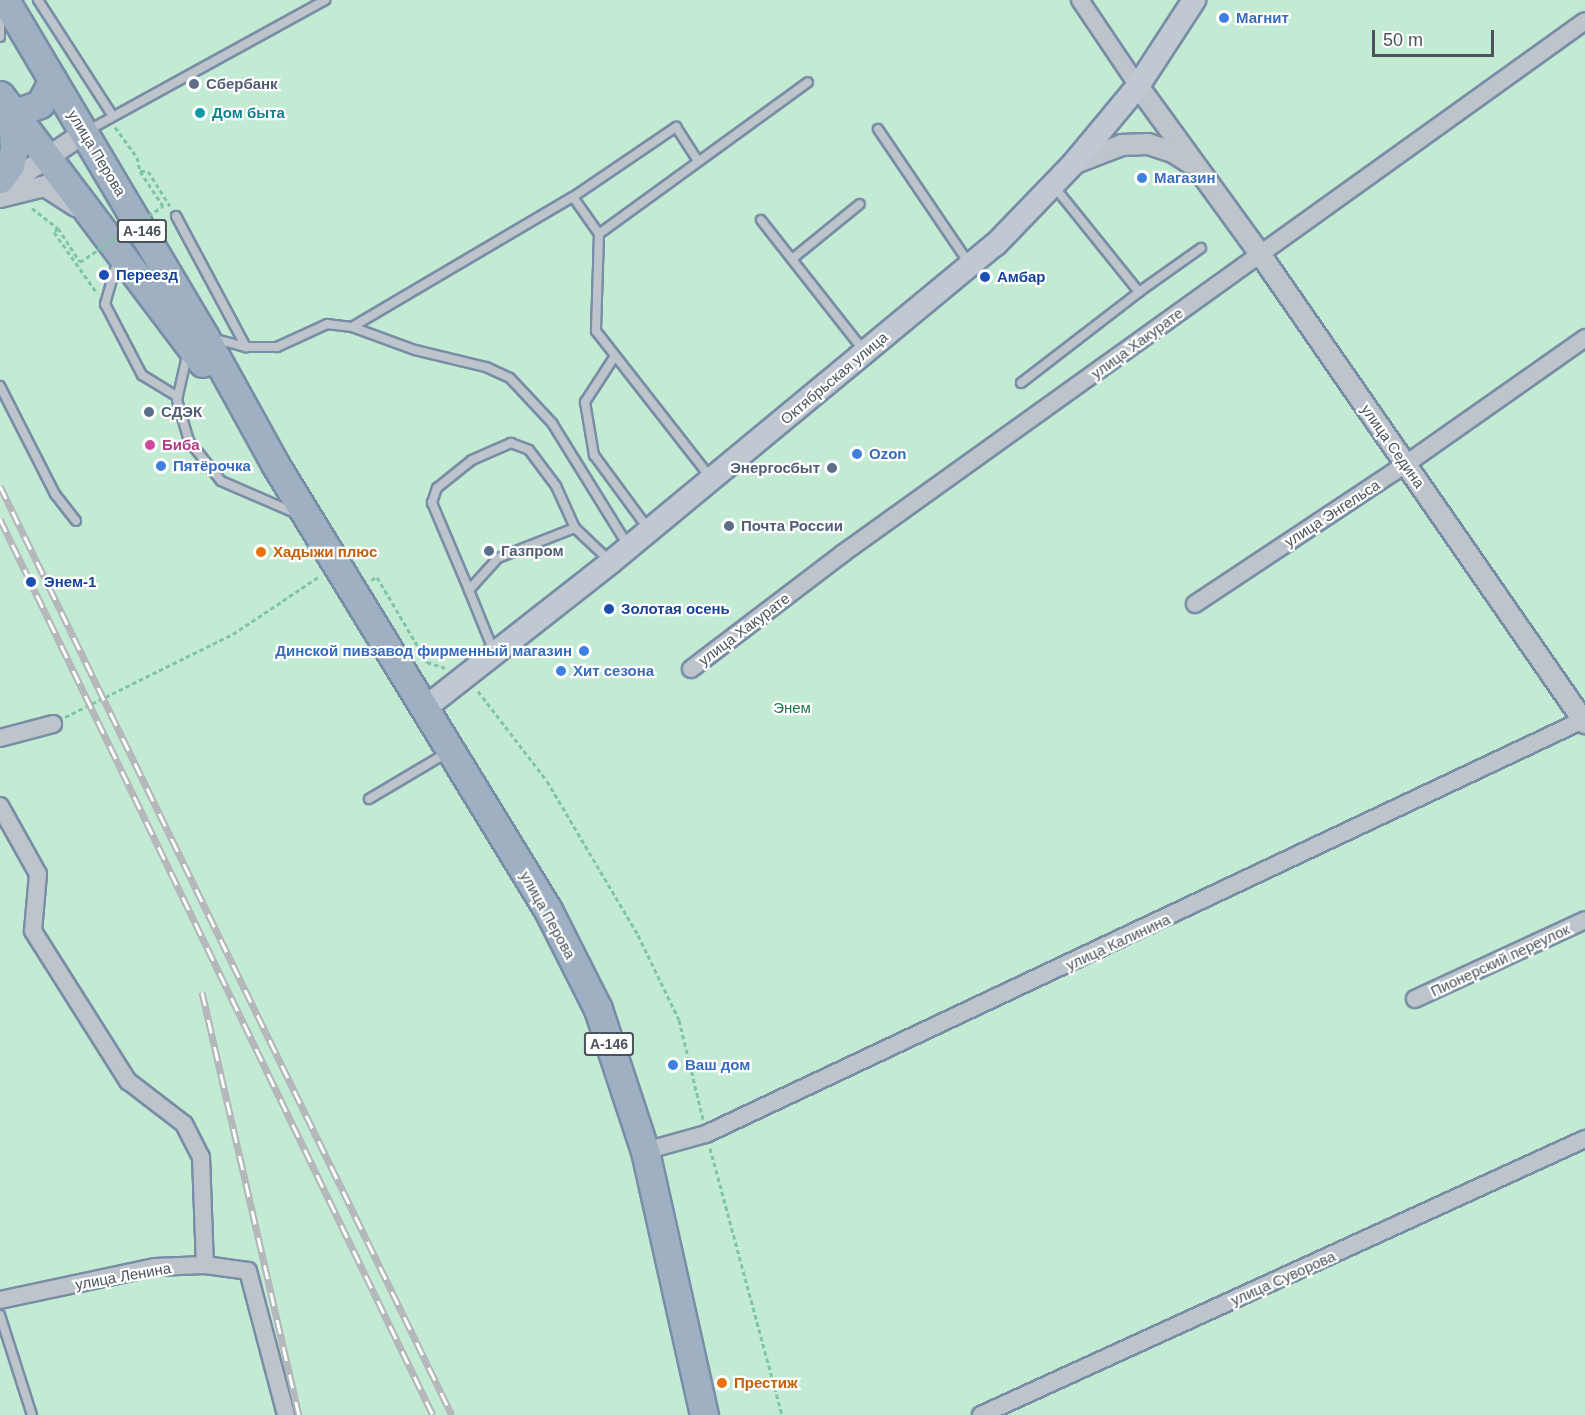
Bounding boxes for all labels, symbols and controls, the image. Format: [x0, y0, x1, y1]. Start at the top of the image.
place label: Магнит [1236, 9, 1289, 27]
marker: Магнит [1217, 11, 1231, 25]
scale bar [1375, 18, 1496, 56]
text: 50 m [1383, 30, 1423, 50]
place label: Сбербанк [206, 75, 278, 93]
marker: Сбербанк [187, 77, 201, 91]
place label: Дом быта [212, 104, 285, 122]
marker: Дом быта [193, 106, 207, 120]
street label: улица Перова [64, 107, 130, 199]
place label: Магазин [1154, 169, 1216, 187]
marker: Магазин [1135, 171, 1149, 185]
road number: А-146 [116, 220, 168, 242]
place label: Переезд [116, 266, 178, 284]
marker: Переезд [97, 268, 111, 282]
place label: Амбар [997, 268, 1046, 286]
marker: Амбар [978, 270, 992, 284]
street label: улица Хакурате [1088, 304, 1186, 382]
street label: Октябрьская улица [777, 328, 891, 428]
street label: улица Седина [1358, 401, 1428, 491]
place label: СДЭК [161, 403, 202, 421]
marker: СДЭК [142, 405, 156, 419]
place label: Биба [162, 436, 200, 454]
marker: Биба [143, 438, 157, 452]
place label: Ozon [869, 445, 906, 463]
marker: Ozon [850, 447, 864, 461]
place label: Пятёрочка [173, 457, 251, 475]
marker: Пятёрочка [154, 459, 168, 473]
place label: Энергосбыт [730, 459, 820, 477]
marker: Энергосбыт [825, 461, 839, 475]
street label: улица Энгельса [1281, 476, 1383, 550]
place label: Почта России [741, 517, 843, 535]
marker: Почта России [722, 519, 736, 533]
place label: Газпром [501, 542, 564, 560]
place label: Хадыжи плюс [273, 543, 377, 561]
marker: Газпром [482, 544, 496, 558]
marker: Хадыжи плюс [254, 545, 268, 559]
marker: Энем-1 [22, 573, 40, 591]
place label: Энем-1 [44, 573, 96, 591]
street label: улица Хакурате [695, 589, 793, 669]
place label: Золотая осень [621, 600, 730, 618]
marker: Золотая осень [602, 602, 616, 616]
place label: Динской пивзавод фирменный магазин [275, 642, 572, 660]
marker: Динской пивзавод фирменный магазин [577, 644, 591, 658]
place label: Хит сезона [573, 662, 654, 680]
marker: Хит сезона [554, 664, 568, 678]
park label: Энем [773, 699, 811, 717]
street label: улица Перова [517, 868, 579, 962]
street label: улица Калинина [1063, 910, 1173, 974]
street label: Пионерский переулок [1428, 920, 1572, 1000]
road number: А-146 [584, 1033, 634, 1055]
place label: Ваш дом [685, 1056, 750, 1074]
marker: Ваш дом [666, 1058, 680, 1072]
street label: улица Суворова [1228, 1247, 1338, 1309]
street label: улица Ленина [74, 1259, 172, 1293]
place label: Престиж [734, 1374, 798, 1392]
marker: Престиж [715, 1376, 729, 1390]

